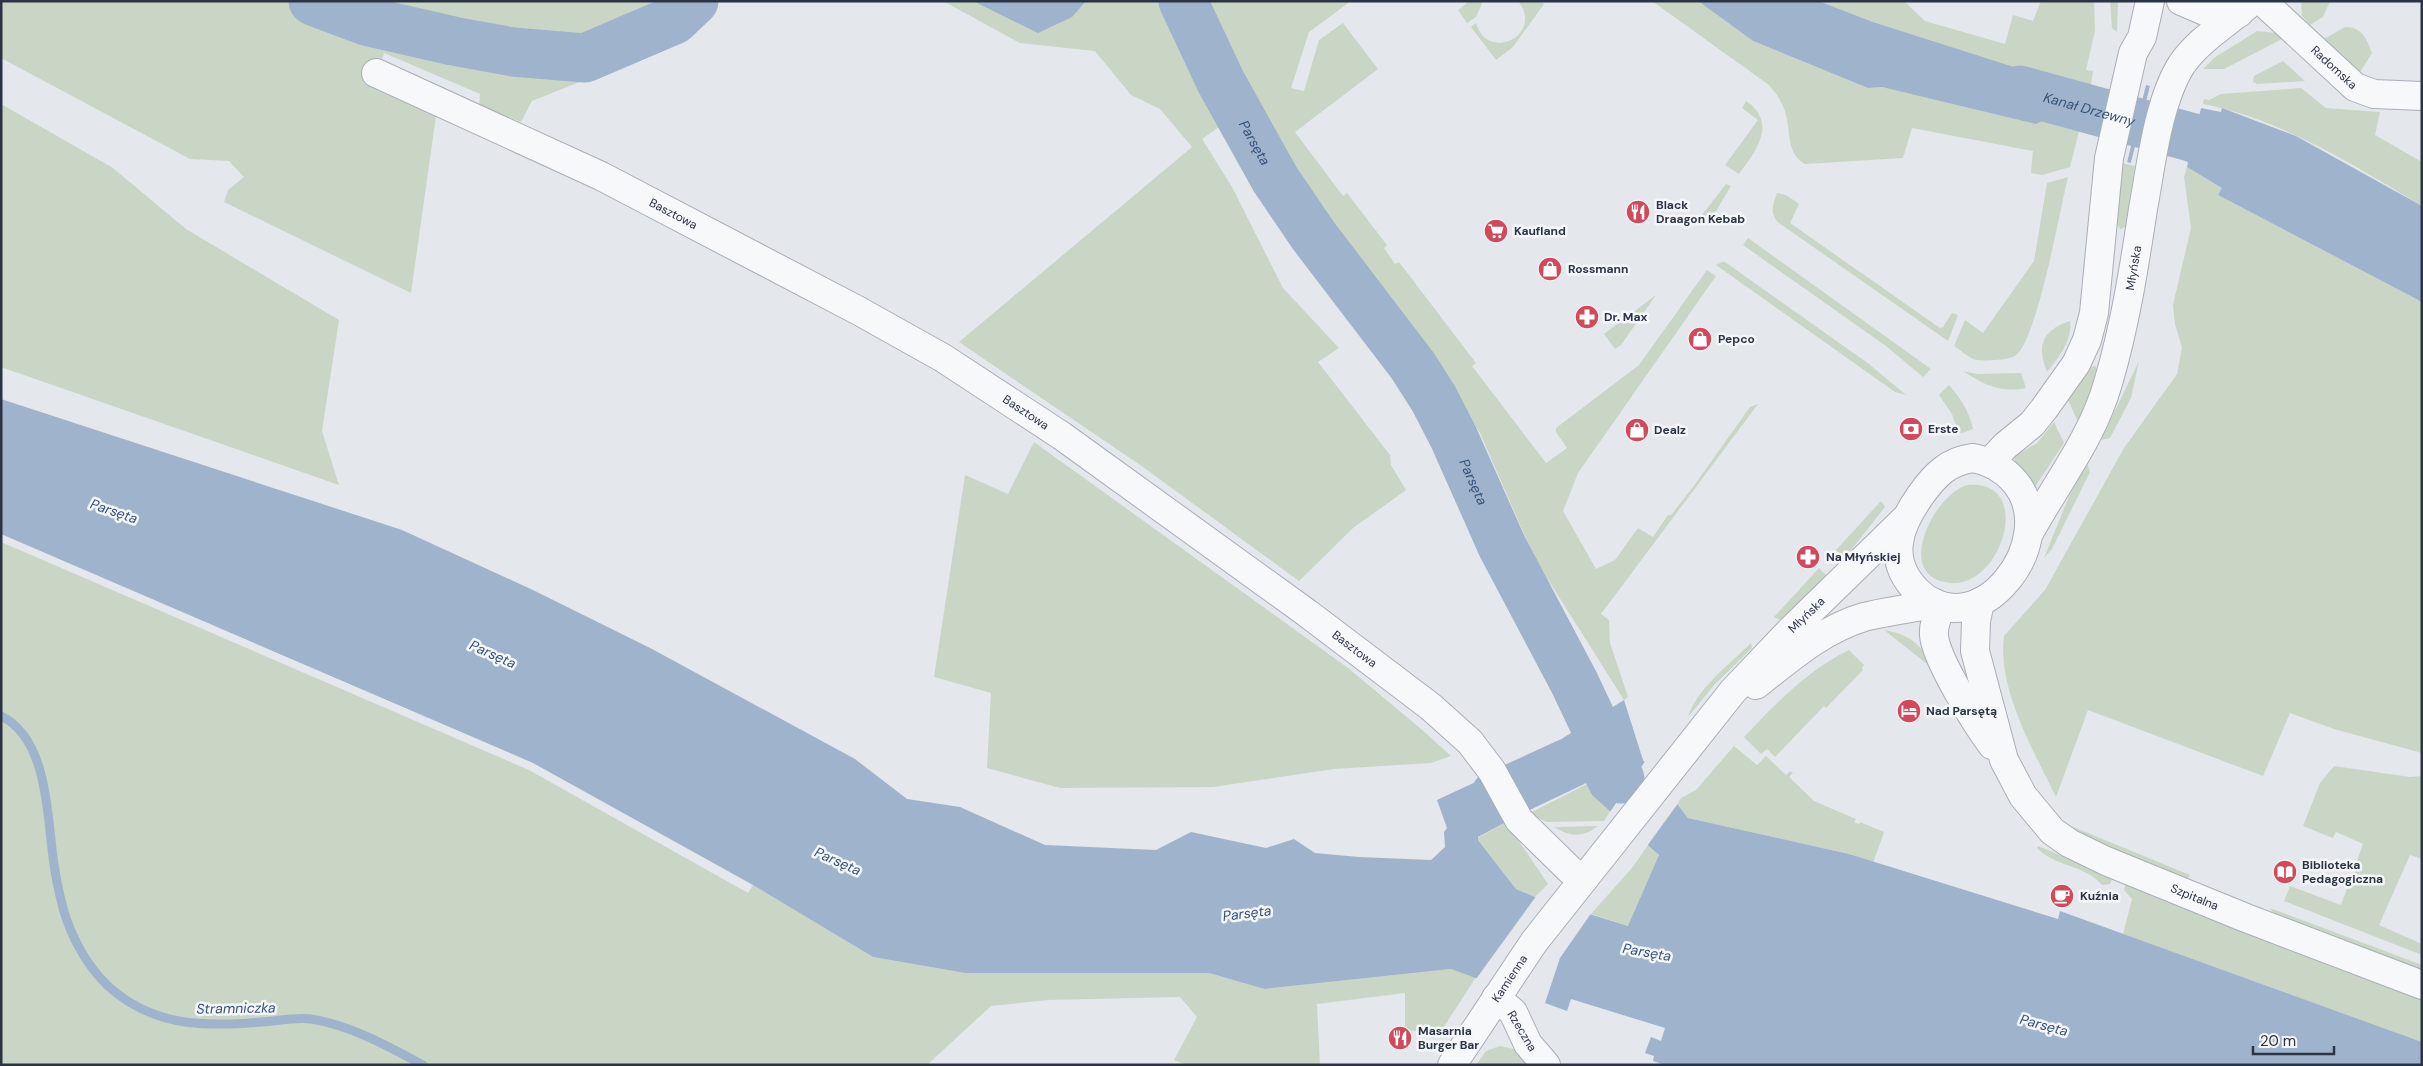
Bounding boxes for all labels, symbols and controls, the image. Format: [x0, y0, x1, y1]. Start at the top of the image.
street label: Radomska [2307, 42, 2360, 93]
water label: Kanał Drzewny [2042, 88, 2138, 131]
water label: Parsęta [1235, 117, 1275, 169]
street label: Basztowa [646, 195, 700, 233]
place label: Black Draagon Kebab [1656, 197, 1745, 227]
restaurant icon: Black Draagon Kebab [1625, 199, 1651, 225]
supermarket icon: Kaufland [1483, 218, 1509, 244]
place label: Kaufland [1514, 223, 1566, 239]
street label: Młyńska [2122, 244, 2145, 292]
shop icon: Rossmann [1537, 256, 1563, 282]
place label: Rossmann [1568, 261, 1628, 277]
pharmacy icon: Dr. Max [1574, 304, 1600, 330]
place label: Dr. Max [1604, 309, 1647, 325]
shop icon: Pepco [1687, 326, 1713, 352]
place label: Pepco [1718, 331, 1755, 347]
street label: Basztowa [1000, 391, 1052, 433]
bank icon: Erste [1898, 416, 1924, 442]
shop icon: Dealz [1624, 417, 1650, 443]
place label: Erste [1928, 421, 1958, 437]
place label: Dealz [1654, 422, 1686, 438]
water label: Parsęta [1455, 456, 1492, 508]
water label: Parsęta [88, 495, 140, 528]
pharmacy icon: Na Młyńskiej [1795, 544, 1821, 570]
place label: Na Młyńskiej [1826, 549, 1901, 565]
street label: Młyńska [1785, 593, 1828, 636]
street label: Basztowa [1329, 627, 1380, 671]
water label: Parsęta [467, 636, 519, 672]
hotel icon: Nad Parsętą [1896, 698, 1922, 724]
place label: Nad Parsętą [1926, 703, 1997, 719]
water label: Parsęta [812, 843, 864, 879]
place label: Biblioteka Pedagogiczna [2302, 857, 2383, 887]
library icon: Biblioteka Pedagogiczna [2272, 859, 2298, 885]
street label: Szpitalna [2168, 880, 2221, 914]
cafe icon: Kuźnia [2049, 883, 2075, 909]
place label: Kuźnia [2080, 888, 2119, 904]
water label: Parsęta [1222, 901, 1273, 925]
water label: Parsęta [1621, 939, 1673, 965]
street label: Kamienna [1488, 952, 1531, 1005]
water label: Stramniczka [196, 998, 276, 1018]
street label: Rzeczna [1503, 1007, 1541, 1055]
water label: Parsęta [2018, 1010, 2070, 1040]
place label: Masarnia Burger Bar [1418, 1023, 1479, 1053]
scale bar [2253, 1024, 2334, 1056]
restaurant icon: Masarnia Burger Bar [1387, 1025, 1413, 1051]
text: 20 m [2260, 1031, 2296, 1051]

